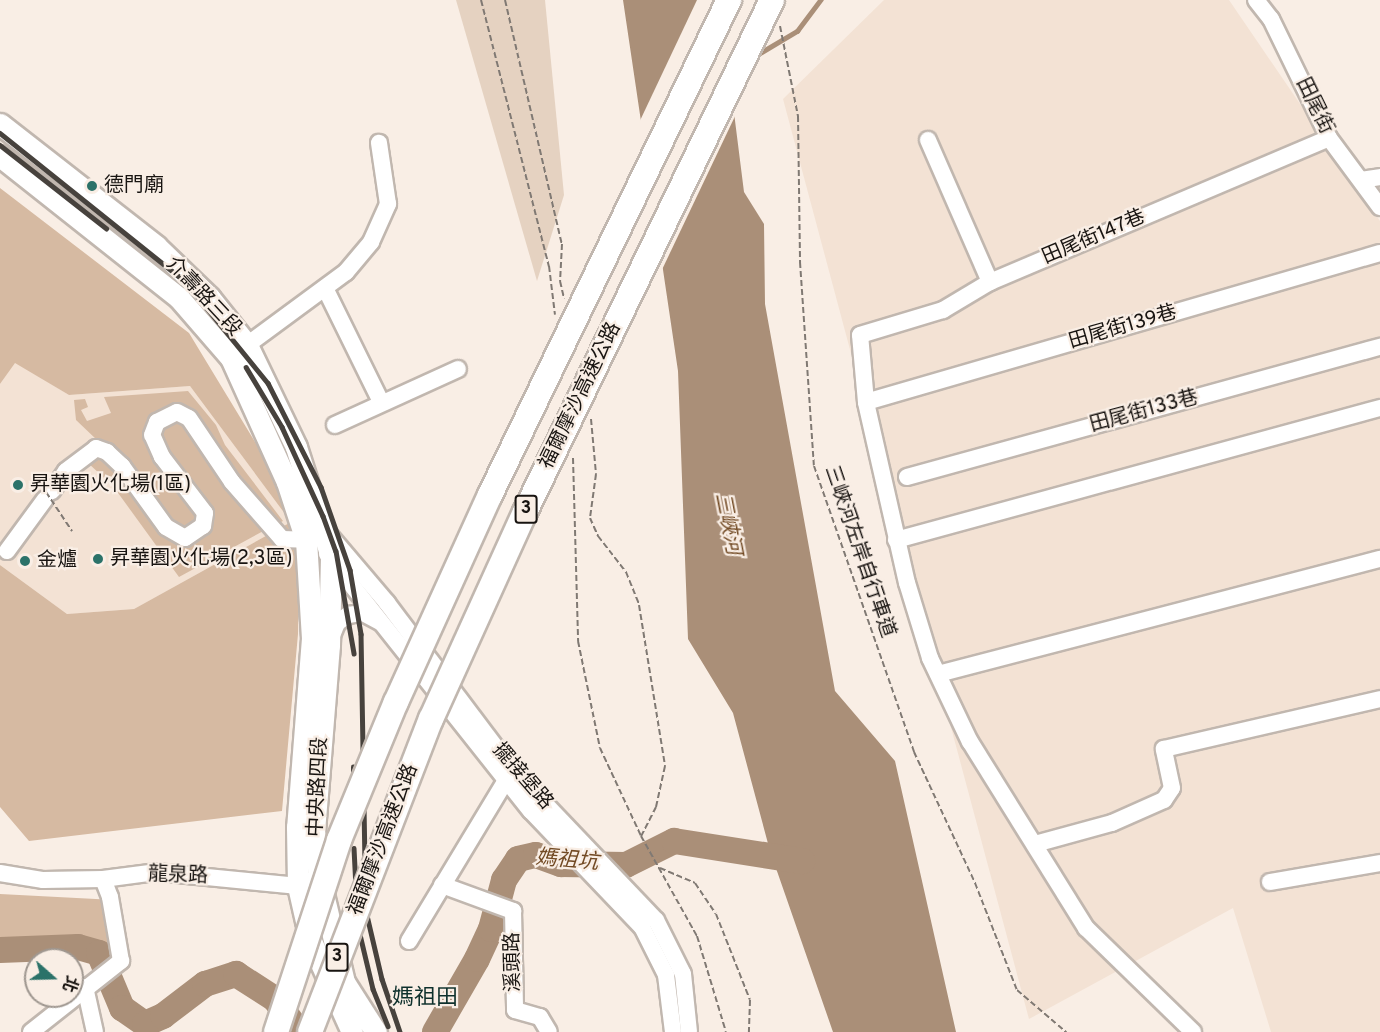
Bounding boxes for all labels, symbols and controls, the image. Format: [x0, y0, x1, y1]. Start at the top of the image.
street label: 田尾街 [1290, 74, 1338, 138]
place label: 德門廟 [104, 174, 164, 198]
marker: 德門廟 [85, 179, 99, 193]
street label: 田尾街147巷 [1039, 206, 1149, 270]
street label: 介壽路三段 [160, 252, 246, 342]
street label: 田尾街139巷 [1066, 301, 1180, 355]
street label: 福爾摩沙高速公路 [535, 319, 627, 473]
street label: 田尾街133巷 [1087, 386, 1201, 438]
street label: 三峽河左岸自行車道 [818, 463, 900, 641]
place label: 昇華園火化場(1區) [30, 473, 191, 497]
marker: 昇華園火化場(1區) [11, 478, 25, 492]
water label: 三峽河 [709, 491, 745, 557]
road number: 3 [514, 494, 538, 524]
place label: 昇華園火化場(2,3區) [110, 547, 292, 571]
place label: 金爐 [37, 549, 77, 573]
marker: 昇華園火化場(2,3區) [91, 552, 105, 566]
marker: 金爐 [18, 554, 32, 568]
street label: 中央路四段 [304, 736, 334, 838]
street label: 擺接堡路 [487, 739, 557, 815]
street label: 福爾摩沙高速公路 [344, 761, 424, 919]
water label: 媽祖坑 [535, 846, 599, 876]
street label: 龍泉路 [148, 863, 208, 889]
street label: 溪頭路 [501, 932, 527, 992]
road number: 3 [325, 942, 349, 972]
north arrow [24, 948, 84, 1008]
text: 北 [57, 973, 81, 994]
district label: 媽祖田 [392, 986, 458, 1012]

